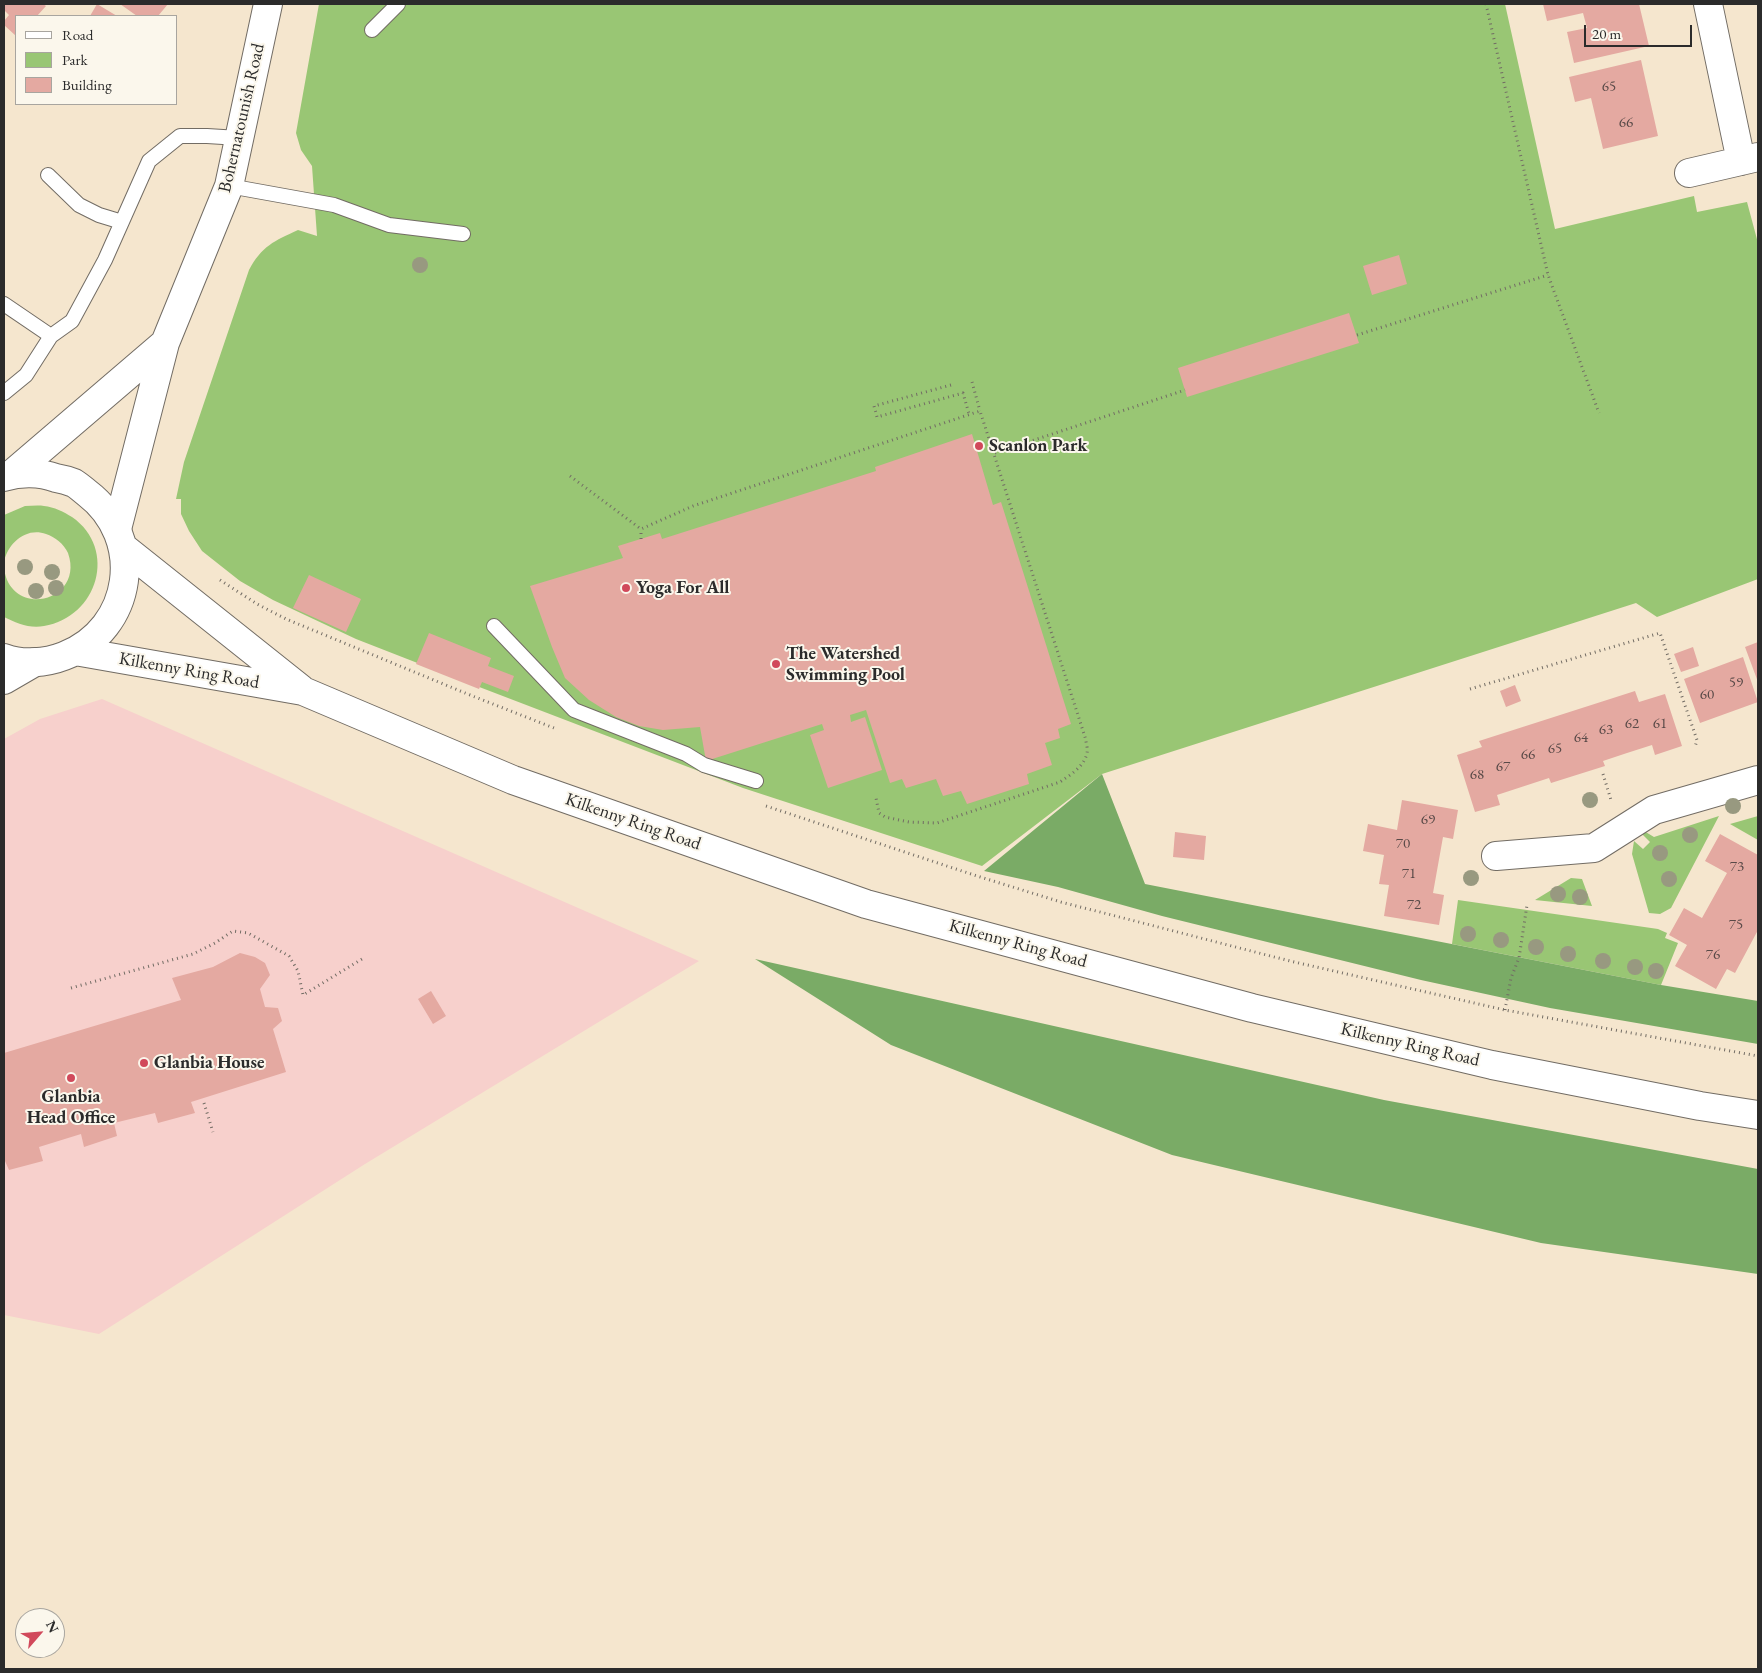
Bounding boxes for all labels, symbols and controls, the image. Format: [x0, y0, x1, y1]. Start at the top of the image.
legend [15, 15, 178, 105]
scale bar [1587, 15, 1694, 47]
text: 20 m [1592, 24, 1621, 43]
text: Road [62, 25, 93, 44]
street label: Bohernatounish Road [214, 41, 270, 195]
text: Park [62, 50, 88, 69]
text: Building [62, 75, 112, 94]
house number: 65 [1602, 78, 1616, 96]
house number: 66 [1619, 114, 1633, 132]
place label: Scanlon Park [989, 435, 1087, 457]
marker: Scanlon Park [973, 440, 985, 452]
place label: Yoga For All [636, 577, 729, 599]
marker: Yoga For All [620, 582, 632, 594]
place label: The Watershed Swimming Pool [786, 643, 905, 686]
street label: Kilkenny Ring Road [117, 648, 261, 694]
marker: The Watershed Swimming Pool [770, 658, 782, 670]
house number: 59 [1729, 674, 1743, 692]
house number: 60 [1700, 686, 1714, 704]
house number: 62 [1625, 715, 1639, 733]
house number: 61 [1653, 715, 1667, 733]
house number: 63 [1599, 721, 1613, 739]
house number: 64 [1574, 729, 1588, 747]
house number: 65 [1548, 740, 1562, 758]
house number: 66 [1521, 746, 1535, 764]
house number: 67 [1496, 758, 1510, 776]
house number: 68 [1470, 766, 1484, 784]
street label: Kilkenny Ring Road [562, 789, 704, 855]
house number: 69 [1421, 811, 1435, 829]
house number: 70 [1396, 835, 1410, 853]
house number: 73 [1730, 858, 1744, 876]
house number: 71 [1402, 865, 1416, 883]
house number: 72 [1407, 896, 1421, 914]
street label: Kilkenny Ring Road [947, 915, 1089, 973]
house number: 75 [1729, 916, 1743, 934]
house number: 76 [1706, 946, 1720, 964]
street label: Kilkenny Ring Road [1338, 1018, 1482, 1072]
place label: Glanbia House [154, 1052, 265, 1074]
marker: Glanbia House [138, 1057, 150, 1069]
marker: Glanbia Head Office [65, 1072, 77, 1084]
place label: Glanbia Head Office [27, 1086, 115, 1128]
north arrow [15, 1608, 65, 1658]
text: N [42, 1618, 63, 1636]

